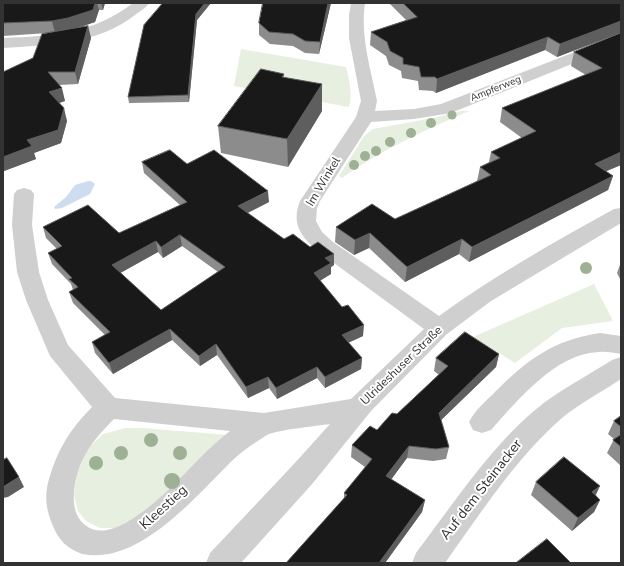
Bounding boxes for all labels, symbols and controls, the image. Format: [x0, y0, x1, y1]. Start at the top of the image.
street label: Ampferweg [469, 73, 523, 105]
street label: Im Winkel [304, 155, 344, 209]
street label: Ulrideshuser Straße [358, 323, 446, 409]
street label: Auf dem Steinacker [438, 436, 526, 544]
street label: Kleestieg [137, 482, 191, 534]

